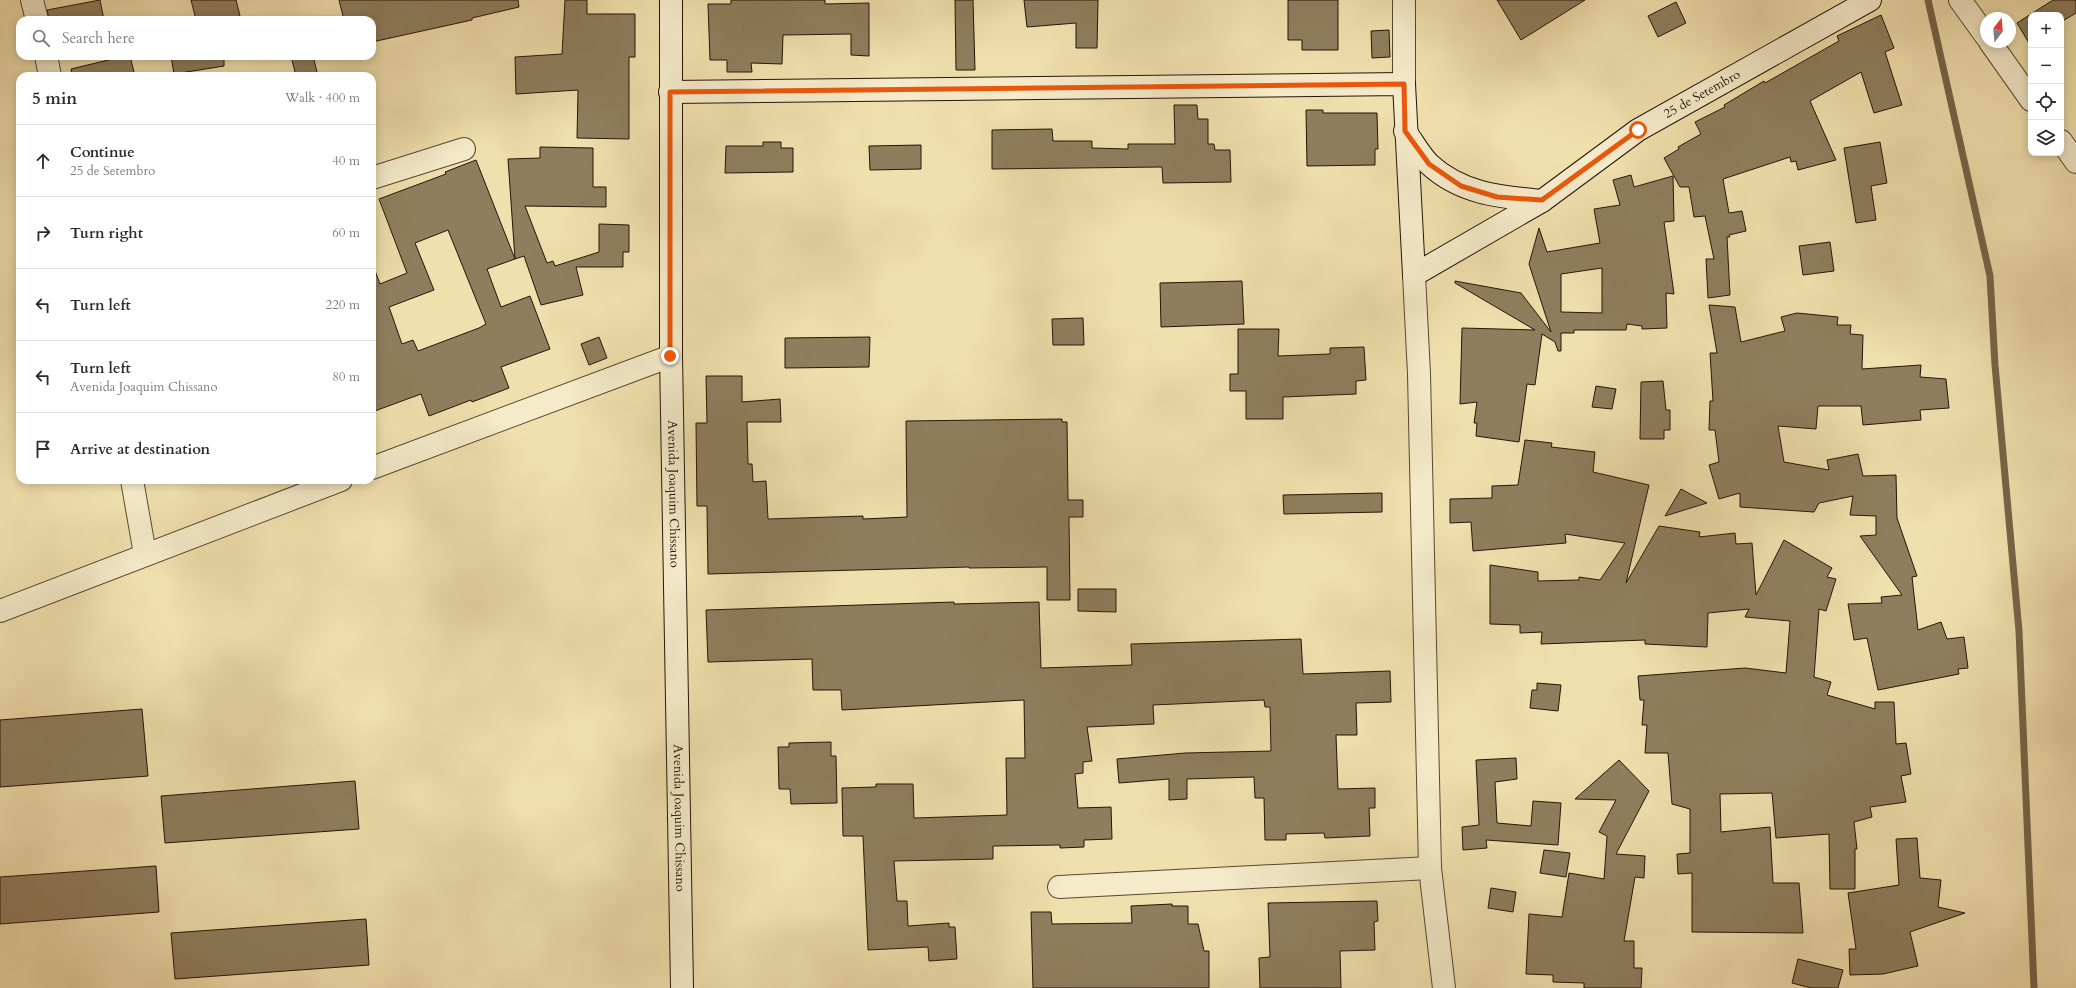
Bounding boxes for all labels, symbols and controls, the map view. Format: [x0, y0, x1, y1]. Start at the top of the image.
north arrow [1980, 12, 2016, 48]
map controls [2028, 12, 2064, 156]
button: + [2028, 12, 2064, 48]
search box [16, 16, 376, 60]
icon: search [30, 27, 52, 49]
text: Search here [62, 28, 135, 48]
button: − [2028, 48, 2064, 84]
street label: 25 de Setembro [1660, 65, 1744, 123]
button: locate [2028, 84, 2064, 120]
text: 5 min [32, 87, 77, 110]
text: Walk · 400 m [285, 89, 360, 107]
button: layers [2028, 120, 2064, 156]
route start [1629, 121, 1647, 139]
text: Continue [70, 142, 135, 162]
icon: ahead [32, 150, 54, 172]
text: 40 m [332, 152, 360, 170]
text: 25 de Setembro [70, 162, 155, 180]
icon: right [32, 222, 54, 244]
text: Turn right [70, 223, 143, 243]
text: 60 m [332, 224, 360, 242]
icon: left [32, 294, 54, 316]
text: Turn left [70, 295, 131, 315]
text: 220 m [326, 296, 360, 314]
route end [661, 347, 679, 365]
text: Turn left [70, 358, 131, 378]
icon: left [32, 366, 54, 388]
text: 80 m [332, 368, 360, 386]
text: Avenida Joaquim Chissano [70, 378, 218, 396]
street label: Avenida Joaquim Chissano [663, 420, 684, 568]
icon: arrive [32, 438, 54, 460]
text: Arrive at destination [70, 439, 210, 459]
street label: Avenida Joaquim Chissano [669, 744, 689, 892]

